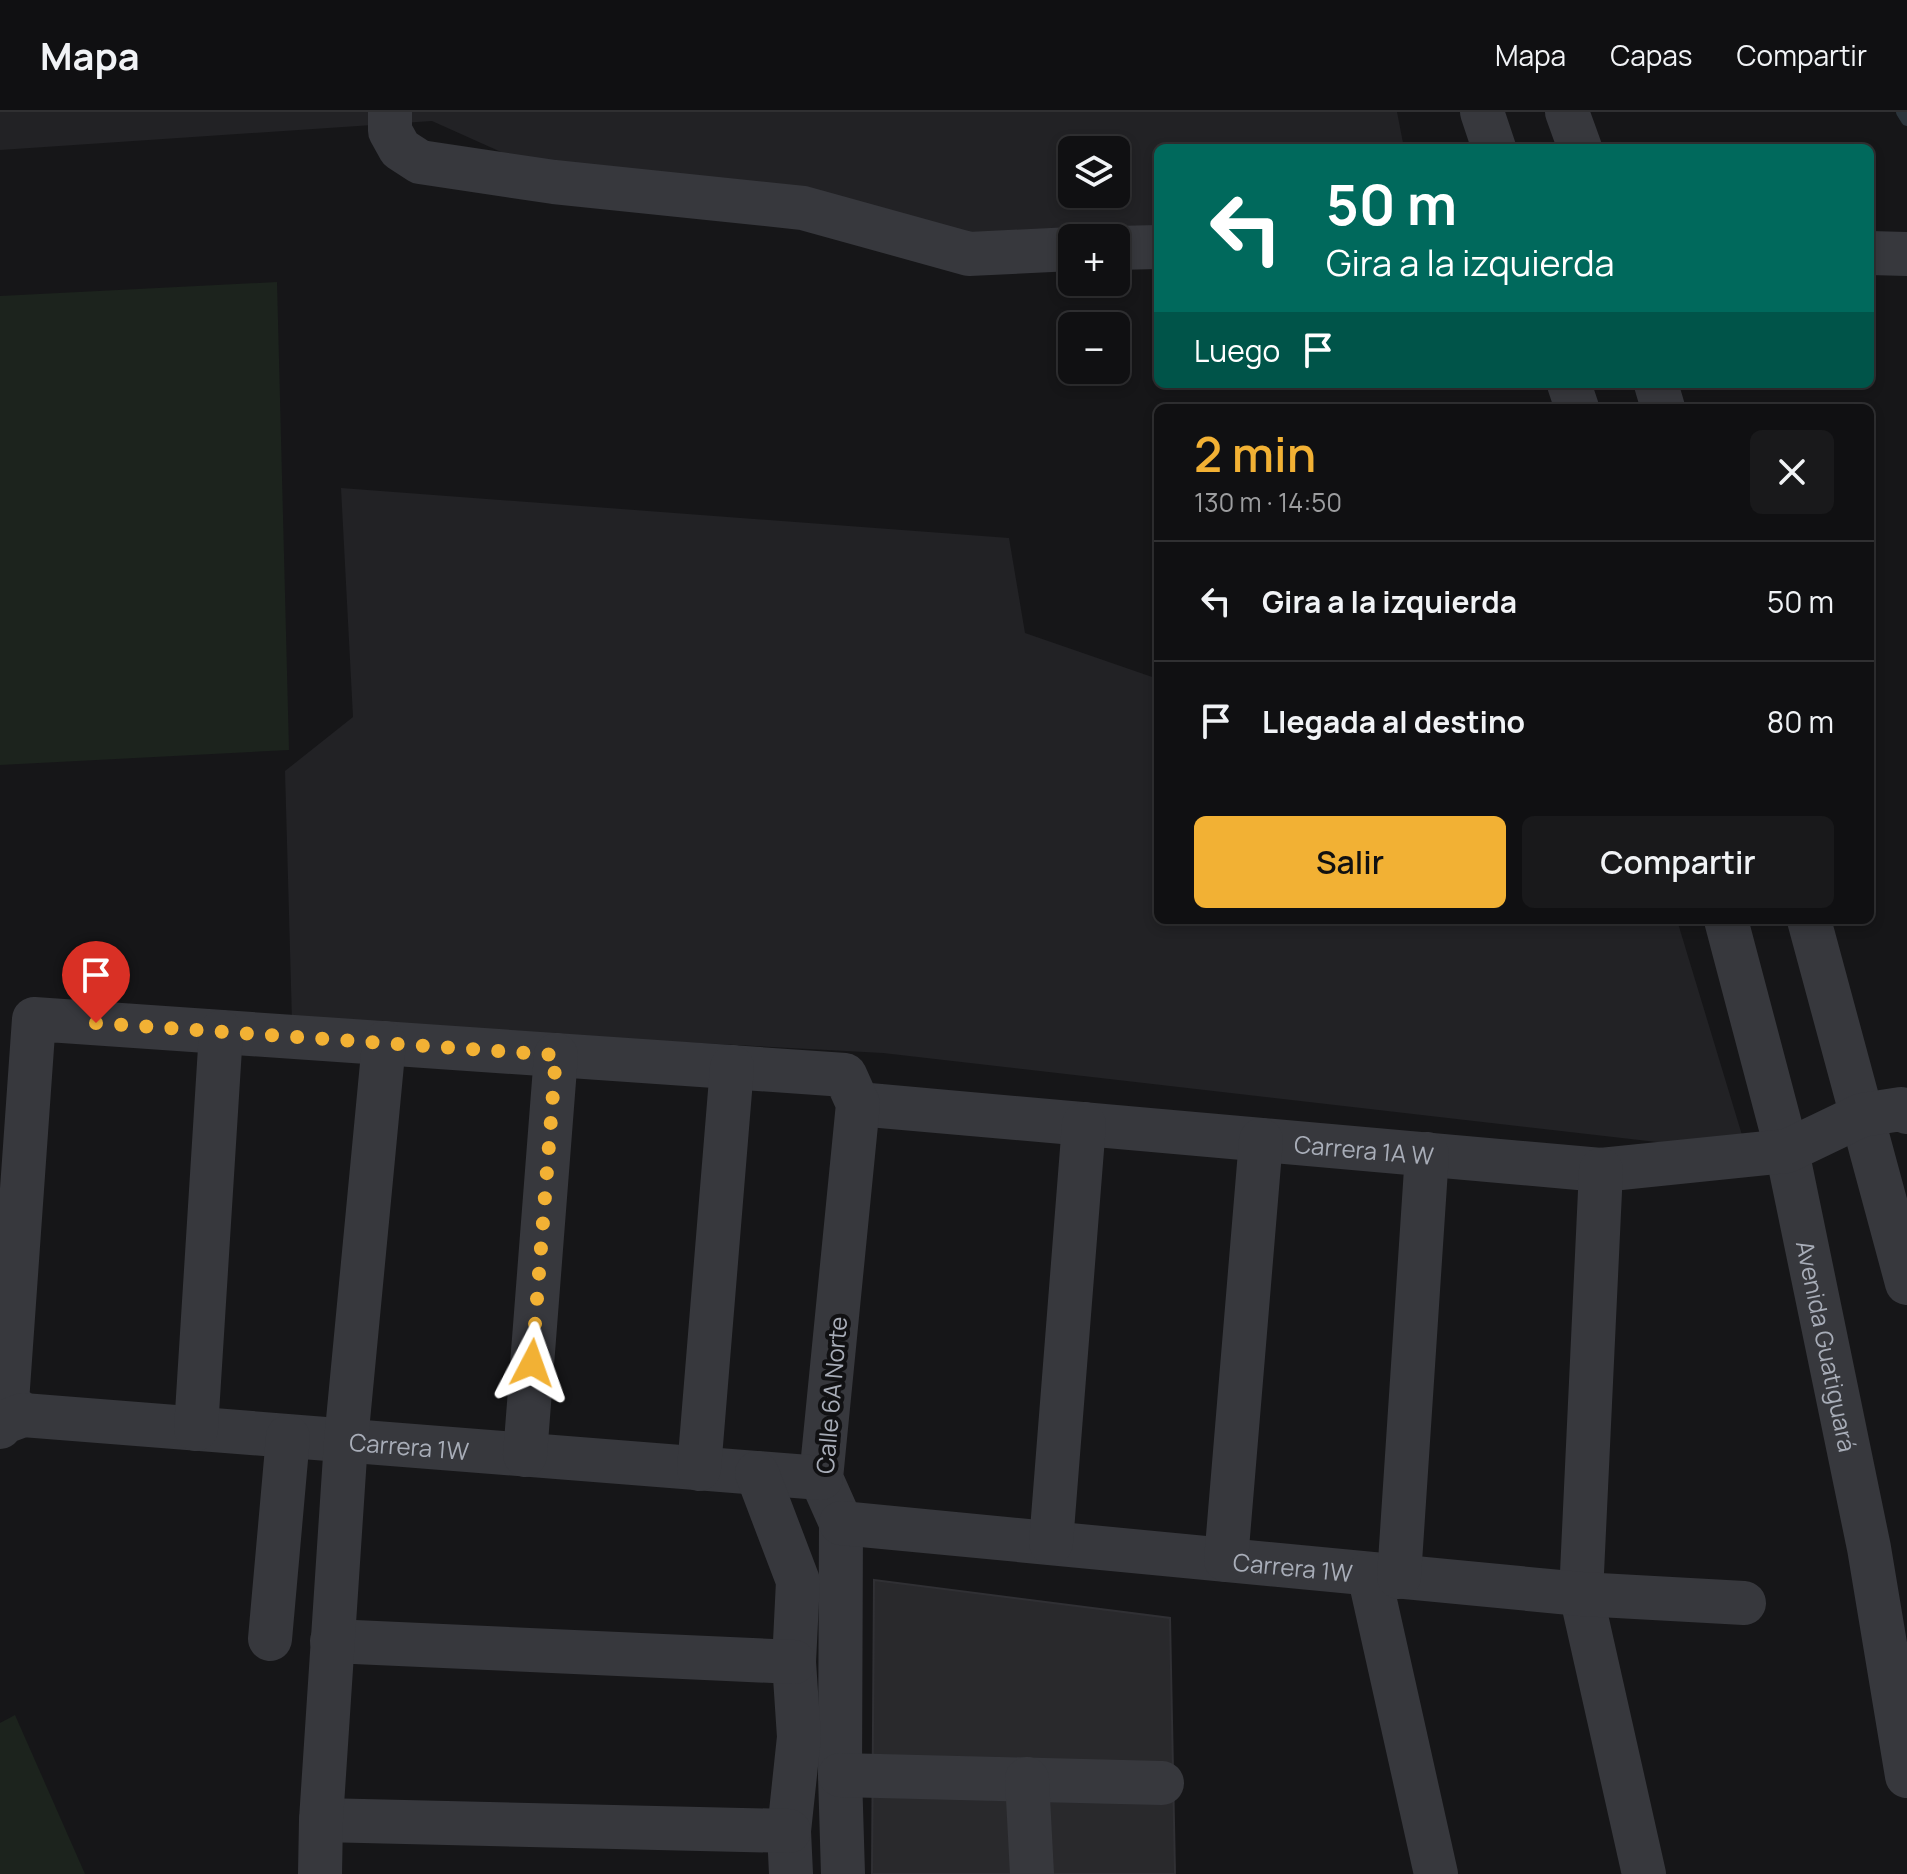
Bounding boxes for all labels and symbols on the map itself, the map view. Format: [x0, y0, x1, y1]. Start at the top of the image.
pin [62, 941, 130, 1023]
street label: Carrera 1A W [1293, 1126, 1436, 1172]
street label: Avenida Guatiguará [1789, 1237, 1865, 1455]
street label: Calle 6A Norte [808, 1315, 854, 1475]
position arrow [490, 1321, 574, 1405]
street label: Carrera 1W [348, 1424, 471, 1467]
street label: Carrera 1W [1232, 1544, 1355, 1589]

